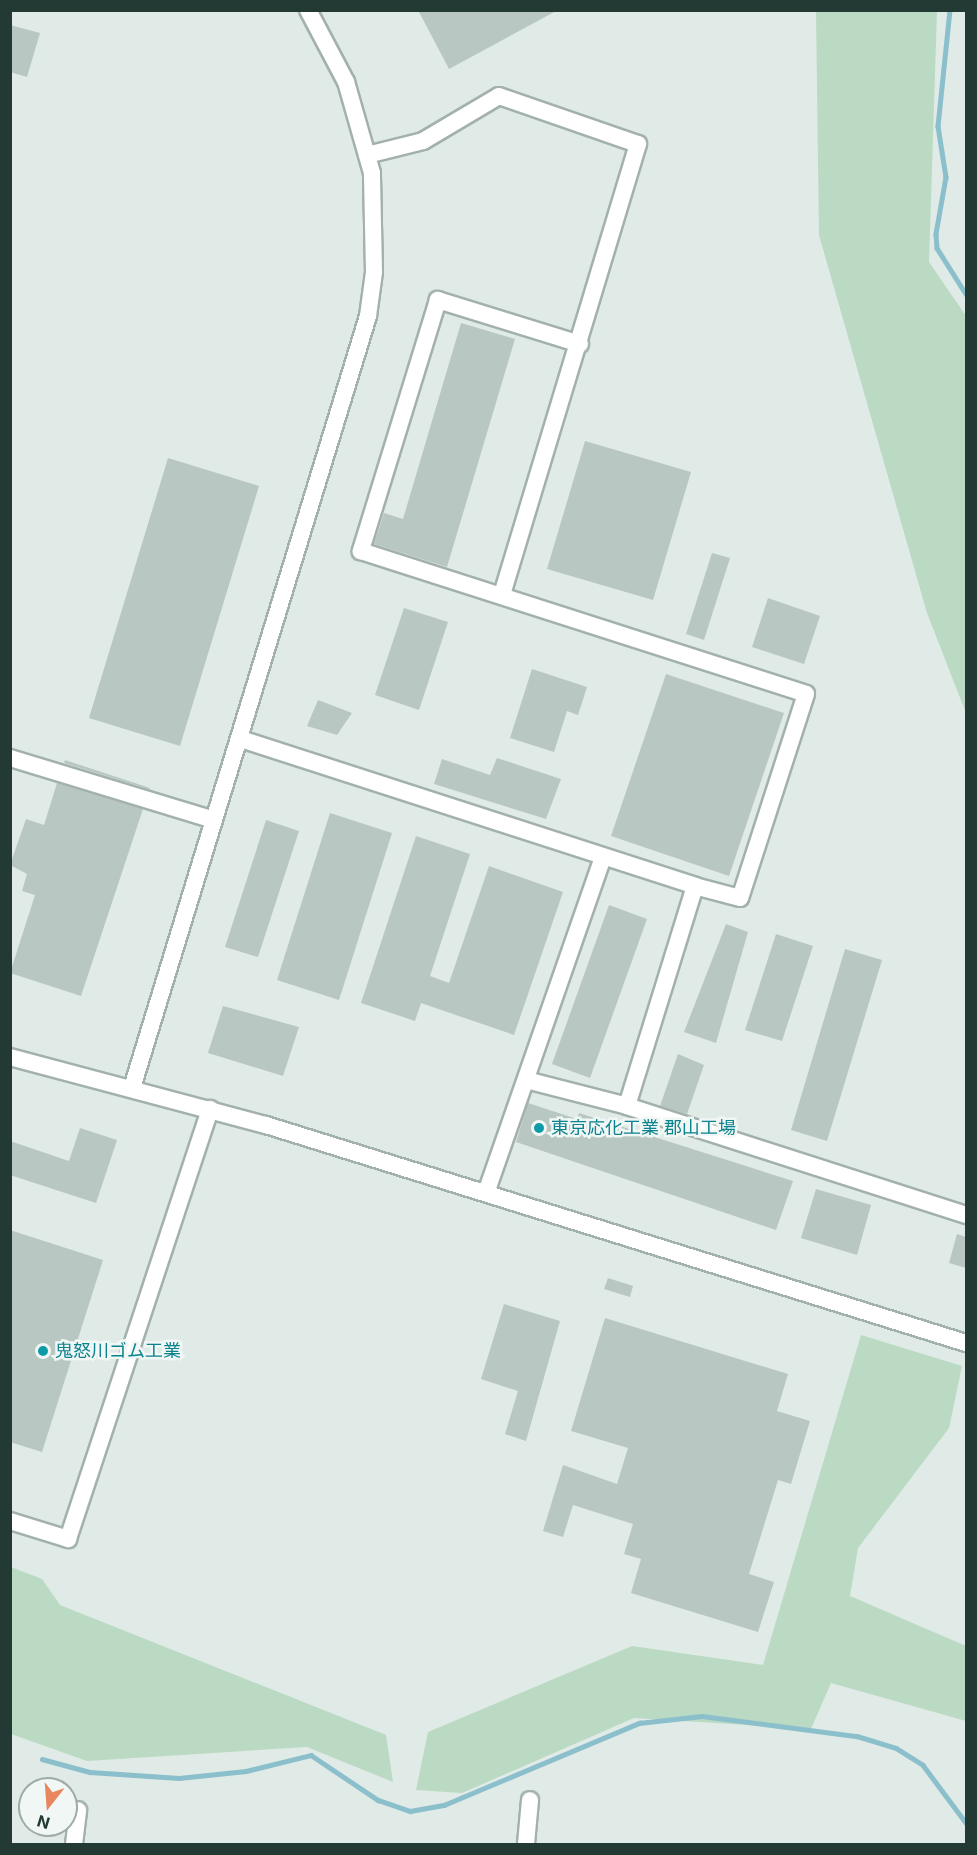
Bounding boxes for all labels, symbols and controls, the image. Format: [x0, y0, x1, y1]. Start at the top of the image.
place label: 東京応化工業 郡山工場 [551, 1117, 736, 1139]
marker: 東京応化工業 郡山工場 [532, 1121, 546, 1135]
place label: 鬼怒川ゴム工業 [55, 1340, 181, 1362]
marker: 鬼怒川ゴム工業 [36, 1344, 50, 1358]
north arrow [18, 1777, 78, 1837]
text: N [35, 1811, 52, 1834]

